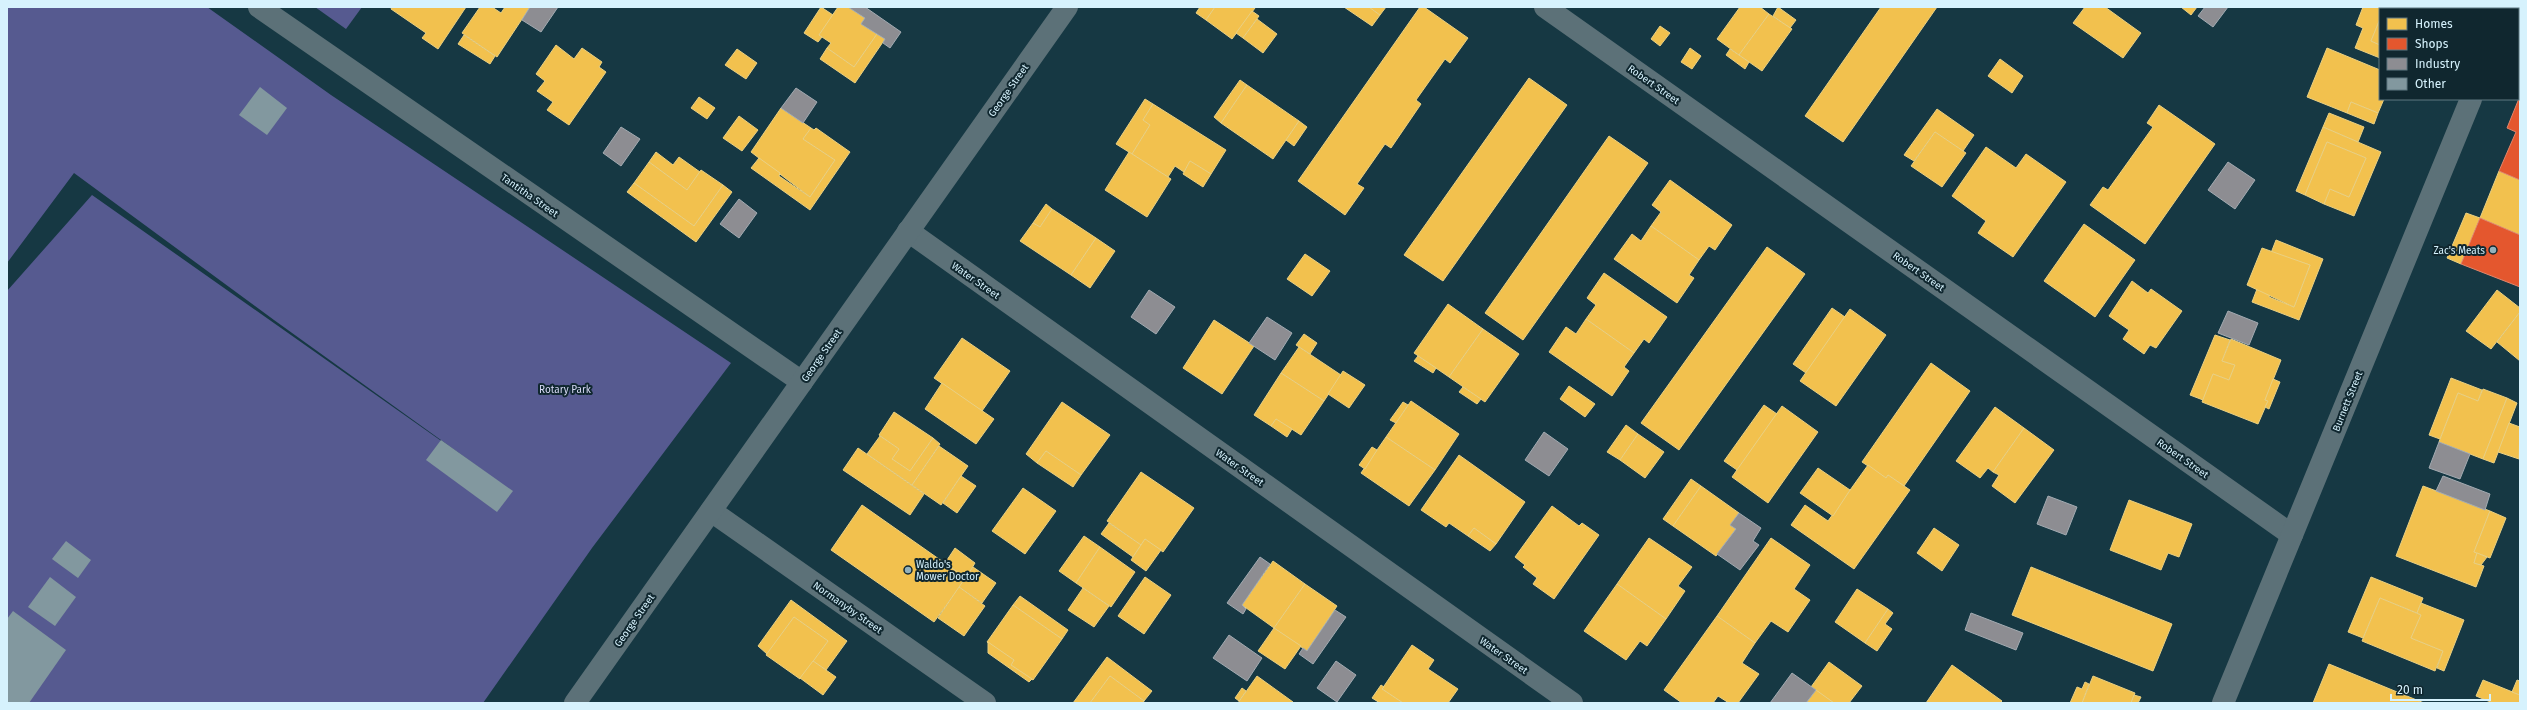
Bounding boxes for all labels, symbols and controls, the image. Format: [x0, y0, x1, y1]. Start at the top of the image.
legend [2379, 8, 2519, 100]
text: Homes [2415, 17, 2453, 31]
text: Shops [2415, 37, 2449, 51]
text: Industry [2415, 57, 2460, 71]
street label: George Street [986, 62, 1032, 119]
street label: Robert Street [1625, 63, 1682, 107]
text: Other [2415, 77, 2446, 91]
street label: Tantitha Street [499, 172, 561, 220]
place label: Zac's Meats [2433, 245, 2485, 257]
marker: Zac's Meats [2488, 245, 2498, 255]
street label: Robert Street [1890, 250, 1947, 294]
street label: Water Street [949, 260, 1002, 302]
street label: George Street [799, 327, 845, 384]
street label: Burnett Street [2330, 369, 2366, 433]
park label: Rotary Park [539, 384, 592, 396]
street label: Robert Street [2154, 437, 2211, 481]
street label: Water Street [1213, 447, 1266, 489]
place label: Waldo's Mower Doctor [916, 559, 979, 583]
marker: Waldo's Mower Doctor [903, 565, 913, 575]
street label: Normanyby Street [810, 579, 885, 636]
street label: George Street [612, 592, 658, 649]
street label: Water Street [1477, 635, 1530, 677]
scale bar [2391, 676, 2490, 702]
text: 20 m [2397, 683, 2423, 697]

